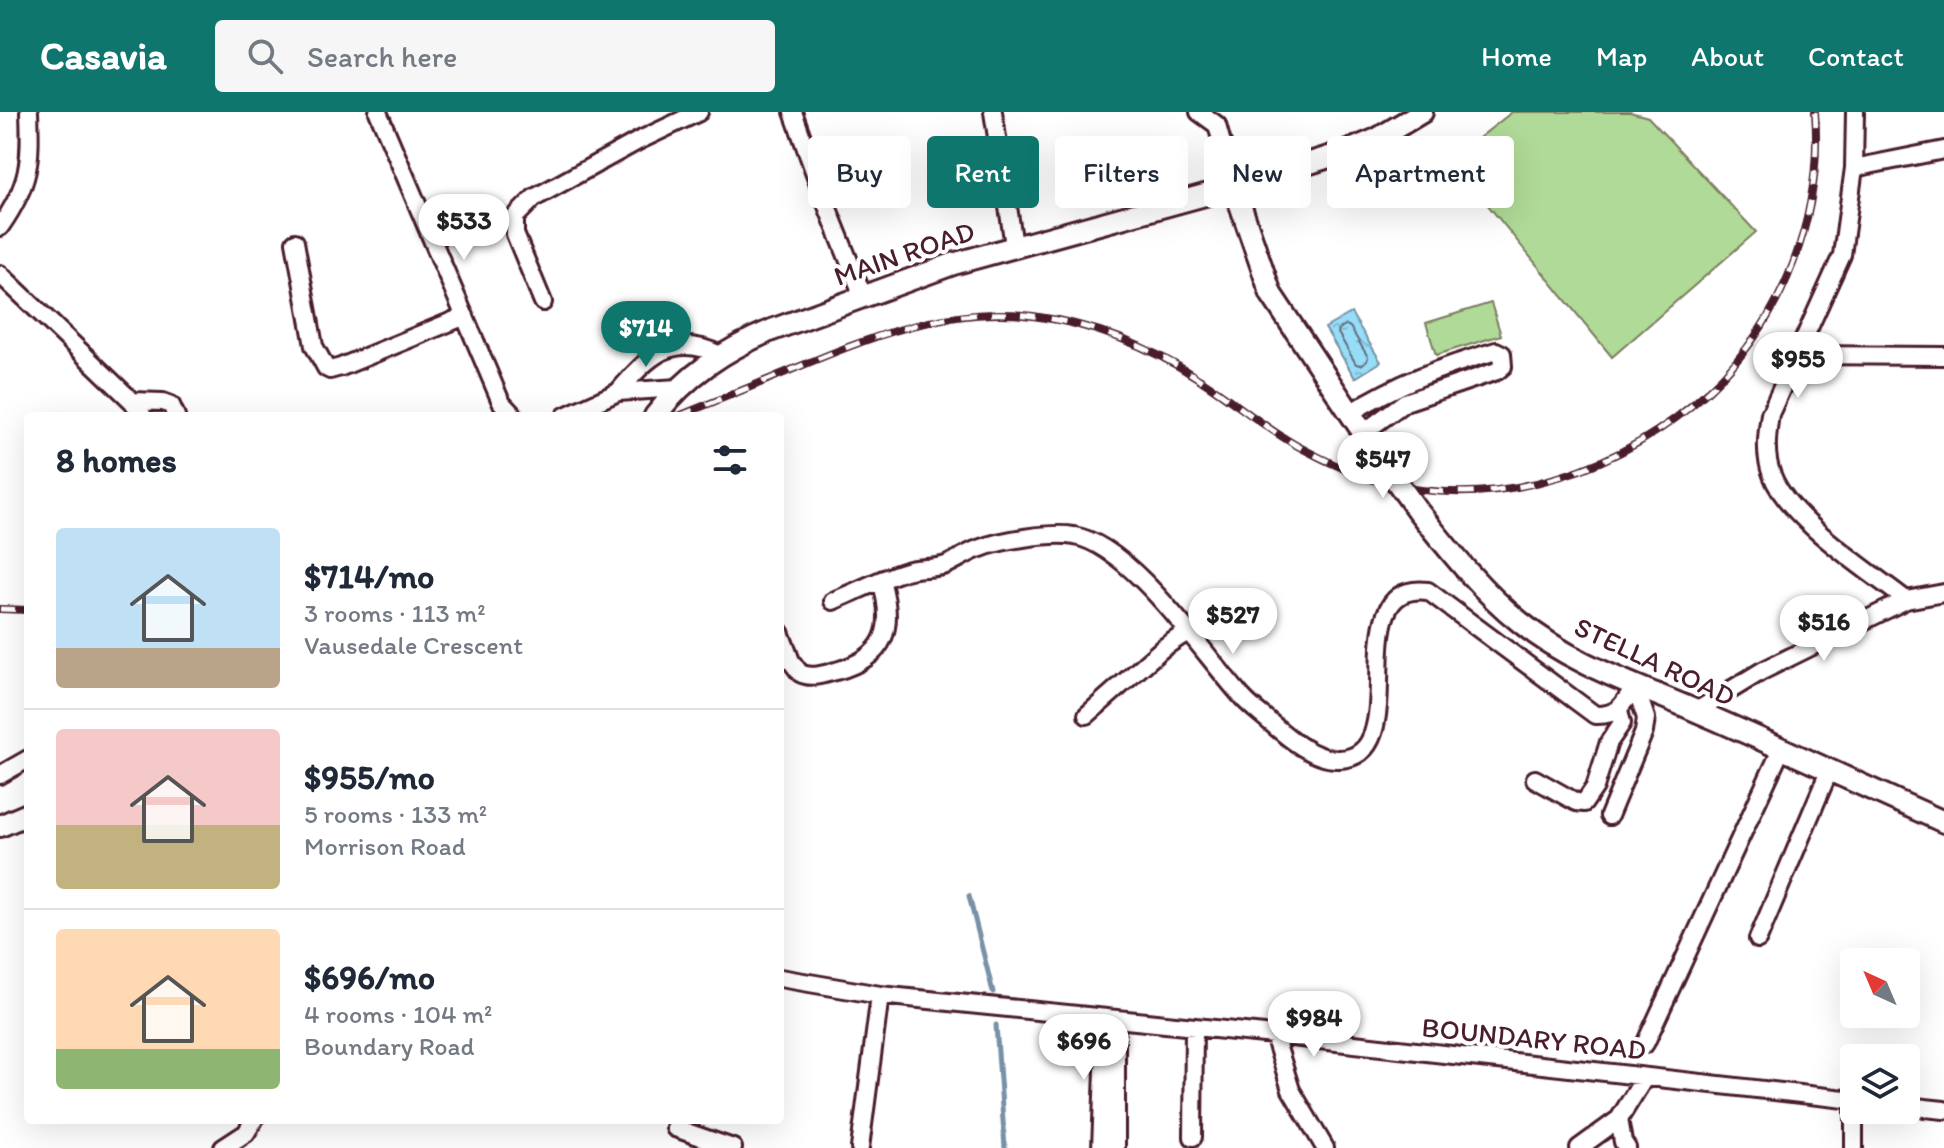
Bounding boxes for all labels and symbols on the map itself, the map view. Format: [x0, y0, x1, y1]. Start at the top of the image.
pin: $533 [417, 194, 511, 262]
street label: MAIN ROAD [829, 213, 979, 293]
pin: $714 [599, 301, 693, 369]
pin: $955 [1751, 332, 1845, 400]
pin: $547 [1336, 432, 1430, 500]
pin: $527 [1186, 588, 1280, 656]
pin: $516 [1777, 595, 1871, 663]
street label: STELLA ROAD [1569, 609, 1741, 713]
north arrow [1840, 948, 1920, 1028]
pin: $984 [1267, 991, 1361, 1059]
street label: BOUNDARY ROAD [1420, 1009, 1648, 1067]
pin: $696 [1037, 1014, 1131, 1082]

